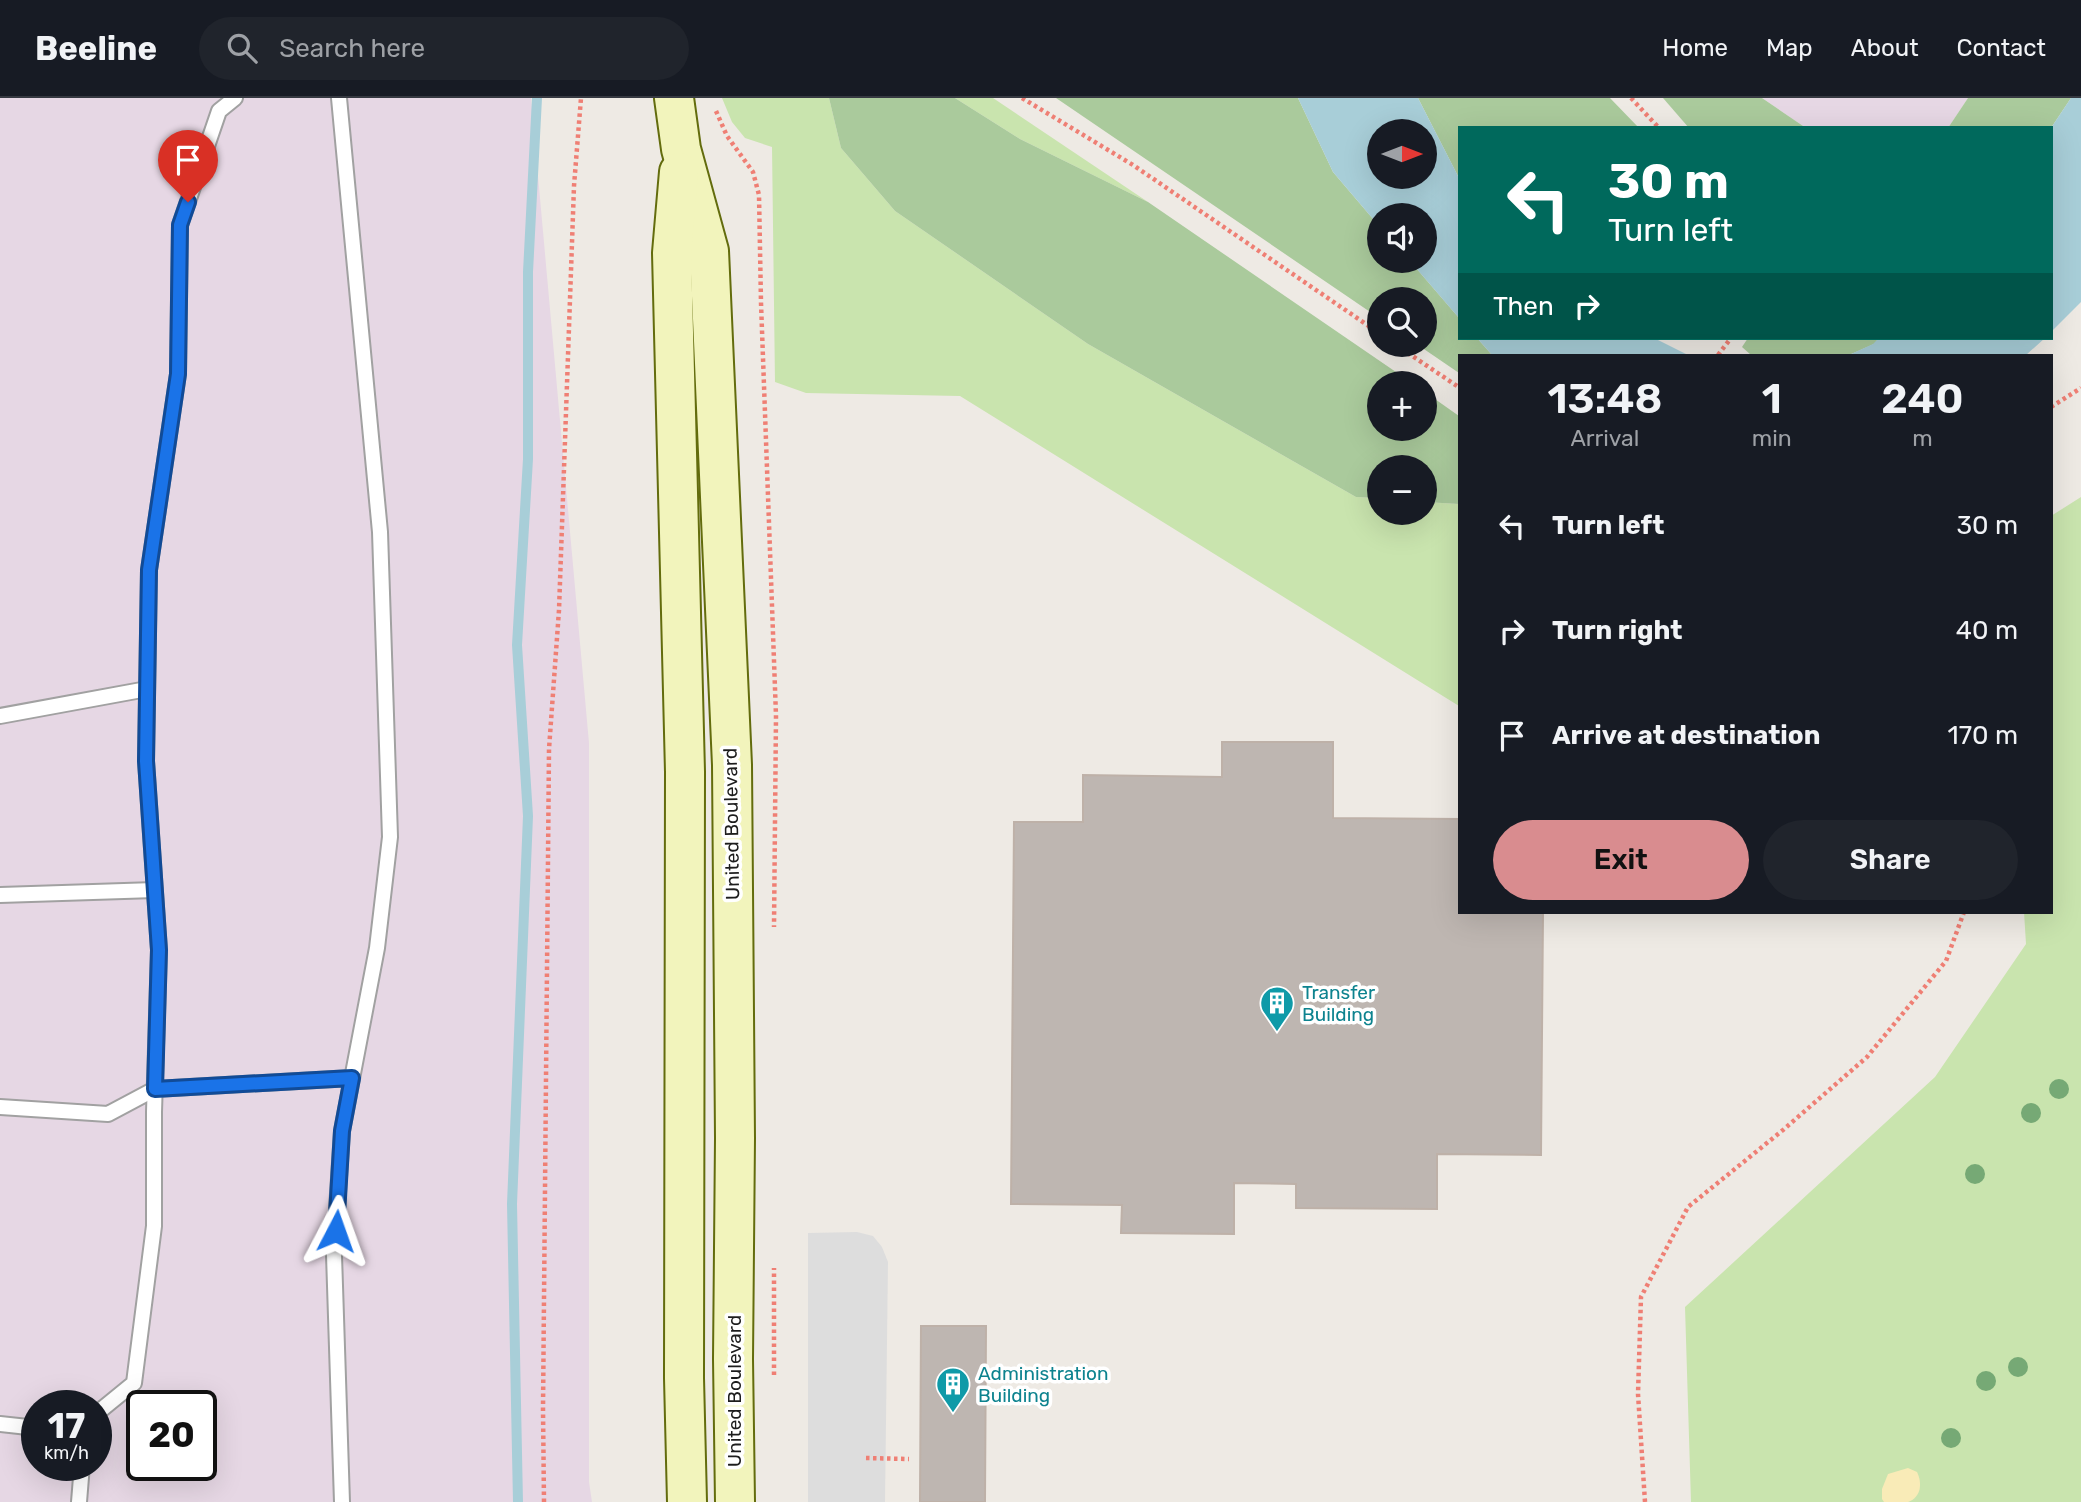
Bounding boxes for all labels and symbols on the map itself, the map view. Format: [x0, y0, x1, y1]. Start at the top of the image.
north arrow [1367, 119, 1437, 189]
pin [158, 130, 218, 202]
street label: United Boulevard [719, 748, 744, 900]
place label: Transfer Building [1302, 981, 1376, 1026]
building icon: Transfer Building [1258, 984, 1296, 1033]
position arrow [299, 1194, 373, 1268]
street label: United Boulevard [723, 1315, 746, 1467]
place label: Administration Building [978, 1362, 1109, 1407]
building icon: Administration Building [934, 1365, 972, 1414]
speed limit sign: 20 [126, 1390, 217, 1481]

